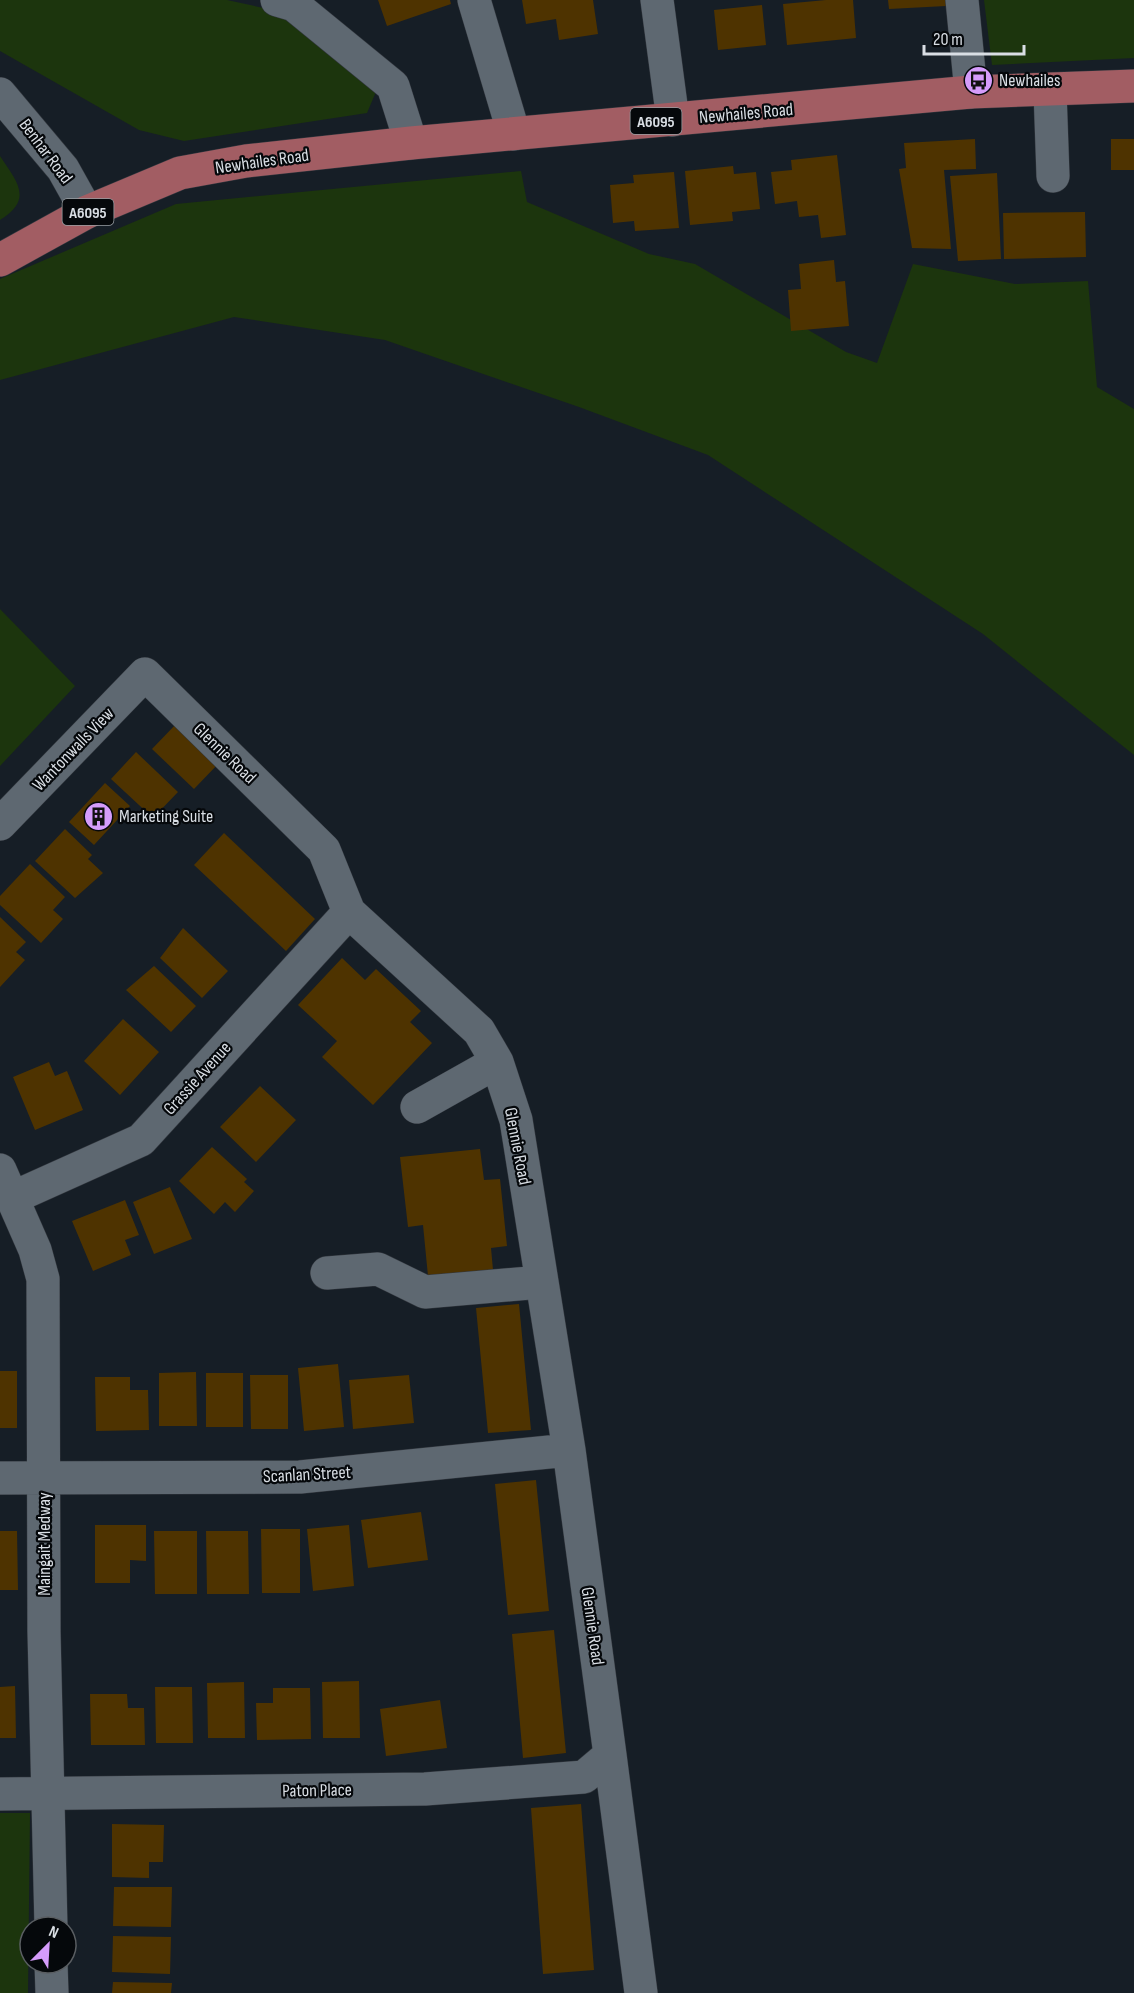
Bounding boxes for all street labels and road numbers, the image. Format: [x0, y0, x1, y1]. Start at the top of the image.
street label: Newhailes Road [698, 99, 794, 128]
road number: A6095 [630, 108, 682, 134]
street label: Benhar Road [14, 115, 77, 188]
street label: Newhailes Road [214, 145, 310, 178]
road number: A6095 [62, 199, 113, 225]
street label: Wantonwalls View [28, 703, 118, 796]
street label: Glennie Road [189, 719, 260, 788]
street label: Grassie Avenue [159, 1037, 236, 1119]
street label: Glennie Road [500, 1106, 535, 1187]
street label: Scanlan Street [262, 1462, 352, 1487]
street label: Maingait Medway [34, 1492, 55, 1596]
street label: Glennie Road [577, 1586, 608, 1666]
street label: Paton Place [282, 1779, 352, 1802]

